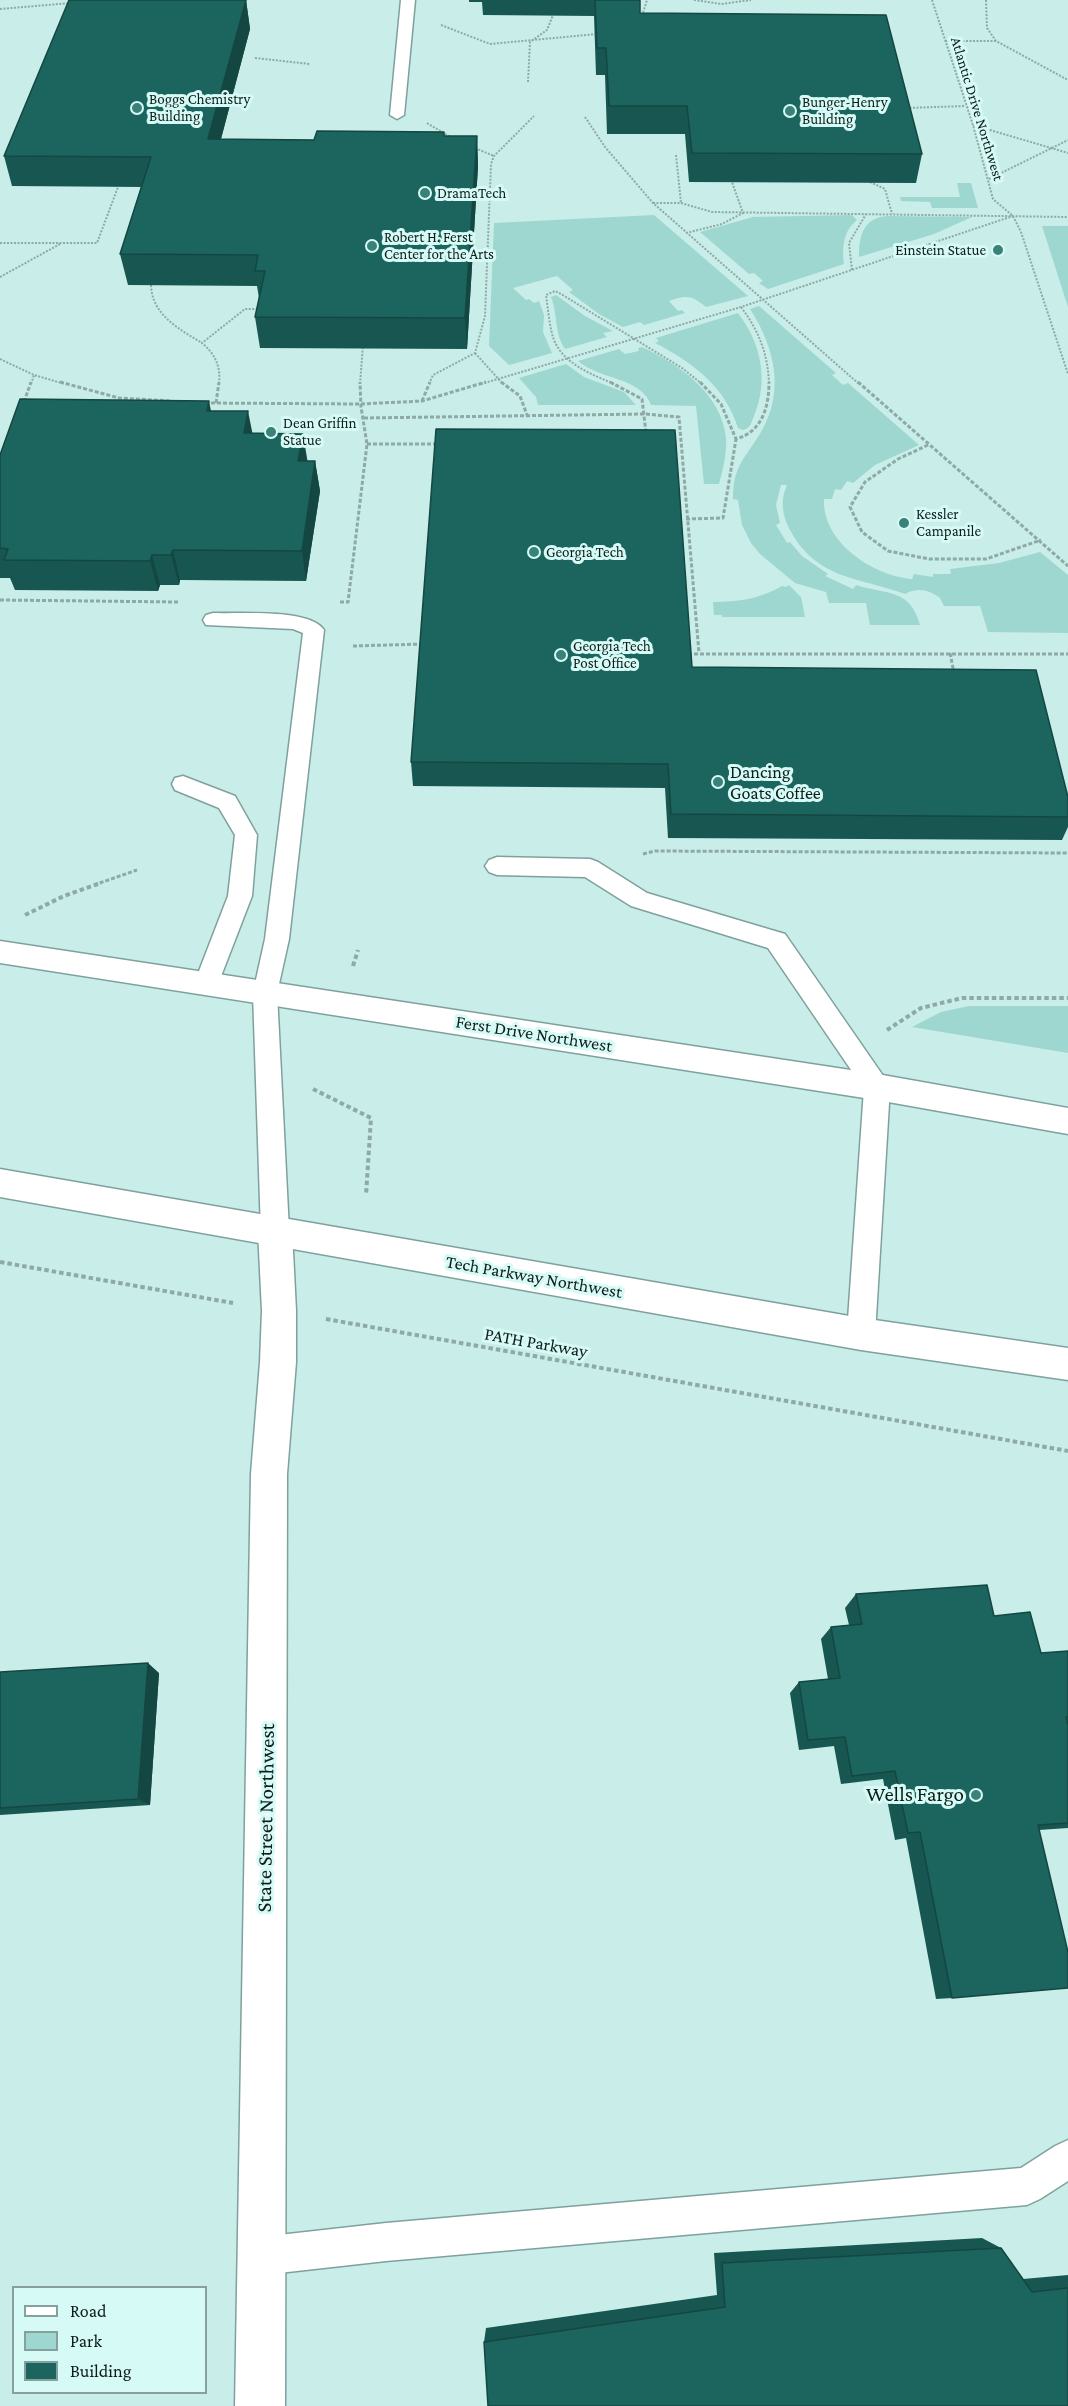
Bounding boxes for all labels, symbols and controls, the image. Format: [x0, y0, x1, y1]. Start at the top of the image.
street label: Atlantic Drive Northwest [947, 35, 1007, 183]
place label: Boggs Chemistry Building [149, 90, 250, 125]
place label: Bunger-Henry Building [802, 93, 888, 128]
marker: Boggs Chemistry Building [130, 101, 144, 115]
marker: Bunger-Henry Building [783, 104, 797, 118]
place label: DramaTech [437, 184, 506, 202]
marker: DramaTech [418, 186, 432, 200]
place label: Robert H. Ferst Center for the Arts [384, 228, 494, 263]
marker: Robert H. Ferst Center for the Arts [365, 239, 379, 253]
place label: Einstein Statue [895, 241, 986, 259]
marker: Einstein Statue [991, 243, 1005, 257]
place label: Dean Griffin Statue [283, 414, 357, 449]
marker: Dean Griffin Statue [264, 425, 278, 439]
place label: Kessler Campanile [916, 505, 981, 540]
marker: Kessler Campanile [897, 516, 911, 530]
place label: Georgia Tech [546, 543, 624, 561]
marker: Georgia Tech [527, 545, 541, 559]
place label: Georgia Tech Post Office [573, 637, 651, 672]
marker: Georgia Tech Post Office [554, 648, 568, 662]
place label: Dancing Goats Coffee [730, 761, 821, 804]
marker: Dancing Goats Coffee [711, 775, 725, 789]
street label: Ferst Drive Northwest [454, 1011, 614, 1057]
street label: Tech Parkway Northwest [444, 1251, 624, 1303]
street label: PATH Parkway [483, 1323, 589, 1363]
street label: State Street Northwest [252, 1723, 280, 1913]
place label: Wells Fargo [866, 1782, 964, 1808]
marker: Wells Fargo [969, 1788, 983, 1802]
legend [12, 2286, 207, 2394]
text: Road [70, 2301, 107, 2321]
text: Park [70, 2331, 102, 2351]
text: Building [70, 2361, 131, 2381]

